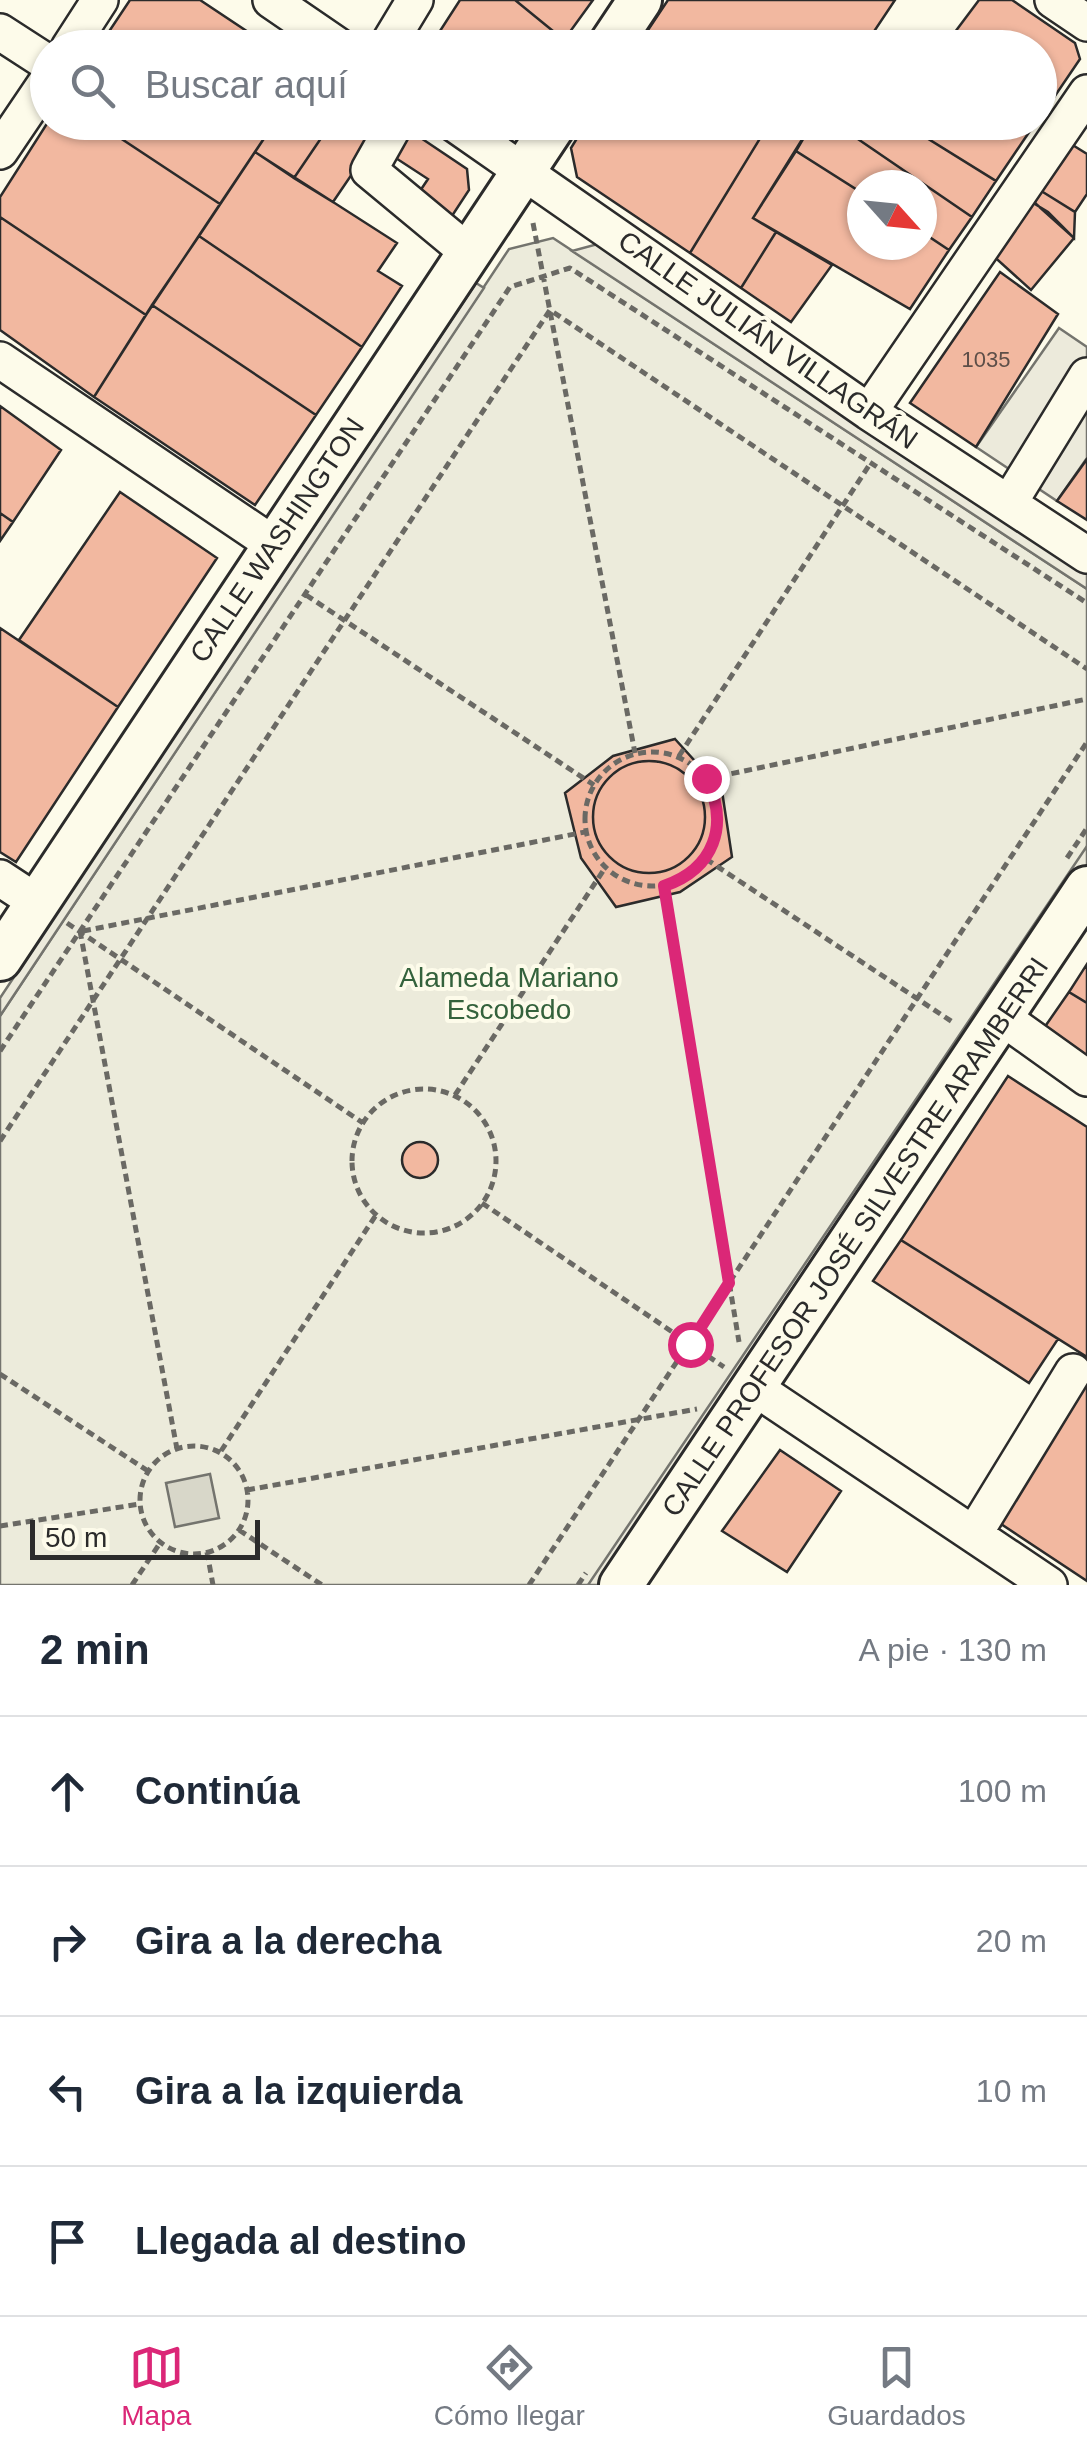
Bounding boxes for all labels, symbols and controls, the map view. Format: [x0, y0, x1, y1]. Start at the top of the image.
search box [30, 30, 1057, 140]
icon: search [65, 58, 120, 113]
text: Buscar aquí [145, 64, 348, 106]
north arrow [847, 170, 937, 260]
street label: CALLE JULIÁN VILLAGRÁN [613, 225, 923, 455]
house number: 1035 [962, 347, 1010, 372]
street label: CALLE WASHINGTON [184, 412, 370, 668]
route end [684, 756, 730, 802]
street label: CALLE PROFESOR JOSÉ SILVESTRE ARAMBERRI [656, 952, 1054, 1522]
park label: Alameda Mariano Escobedo [399, 962, 619, 1025]
route start [668, 1322, 714, 1368]
scale bar [30, 1515, 260, 1560]
text: 50 m [45, 1522, 107, 1553]
text: 2 min [40, 1626, 150, 1673]
text: A pie · 130 m [858, 1632, 1047, 1668]
icon: ahead [40, 1764, 95, 1819]
text: Continúa [135, 1770, 300, 1812]
text: 100 m [958, 1773, 1047, 1809]
icon: right [40, 1914, 95, 1969]
text: Gira a la derecha [135, 1920, 441, 1962]
text: 20 m [976, 1923, 1047, 1959]
icon: left [40, 2064, 95, 2119]
text: Gira a la izquierda [135, 2070, 462, 2112]
text: 10 m [976, 2073, 1047, 2109]
icon: arrive [40, 2214, 95, 2269]
text: Llegada al destino [135, 2220, 467, 2262]
tab: Mapa [121, 2340, 191, 2432]
tab: Cómo llegar [434, 2340, 585, 2432]
tab: Guardados [827, 2340, 966, 2432]

